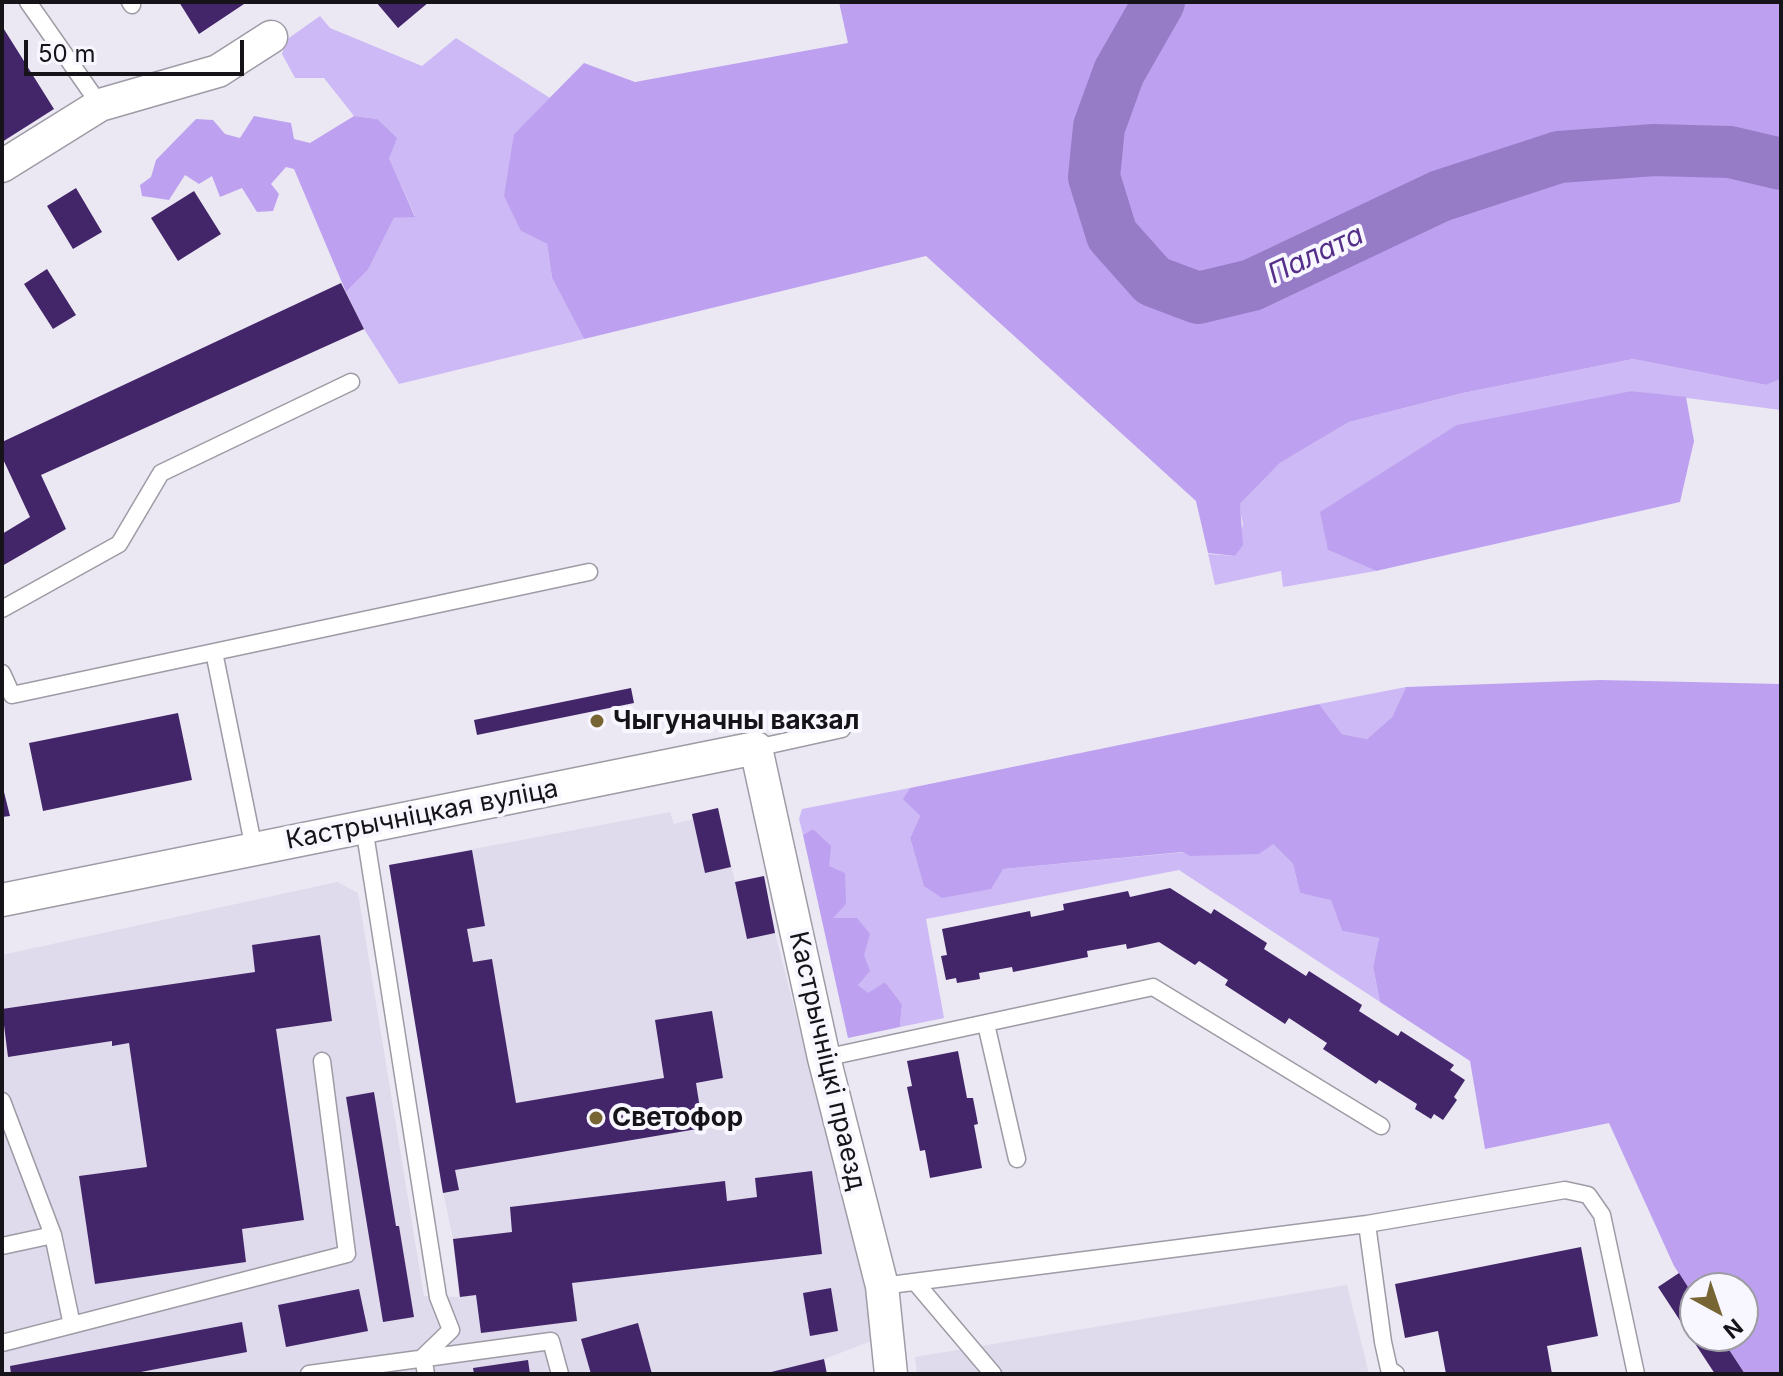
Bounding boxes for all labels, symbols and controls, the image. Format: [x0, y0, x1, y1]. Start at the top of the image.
scale bar [28, 24, 248, 74]
text: 50 m [38, 39, 96, 68]
water label: Палата [1263, 218, 1369, 292]
place label: Чыгуначны вакзал [613, 705, 859, 737]
marker: Чыгуначны вакзал [588, 712, 606, 730]
street label: Кастрычніцкая вуліца [283, 773, 561, 857]
street label: Кастрычніцкі праезд [782, 928, 872, 1194]
place label: Светофор [612, 1102, 743, 1134]
marker: Светофор [587, 1109, 605, 1127]
north arrow [1679, 1272, 1759, 1352]
text: N [1718, 1314, 1748, 1344]

